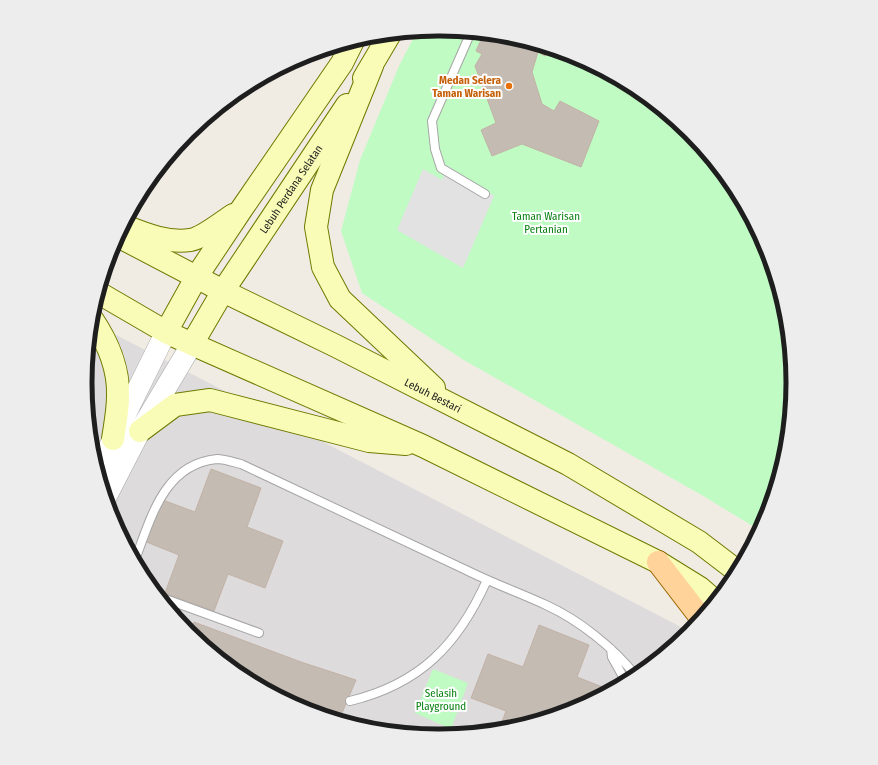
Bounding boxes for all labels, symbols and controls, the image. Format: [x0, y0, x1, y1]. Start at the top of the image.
place label: Medan Selera Taman Warisan [432, 74, 502, 100]
marker: Medan Selera Taman Warisan [504, 81, 514, 91]
street label: Lebuh Perdana Selatan [257, 142, 325, 236]
park label: Taman Warisan Pertanian [512, 210, 580, 236]
street label: Lebuh Bestari [402, 376, 464, 415]
park label: Selasih Playground [416, 687, 466, 713]

